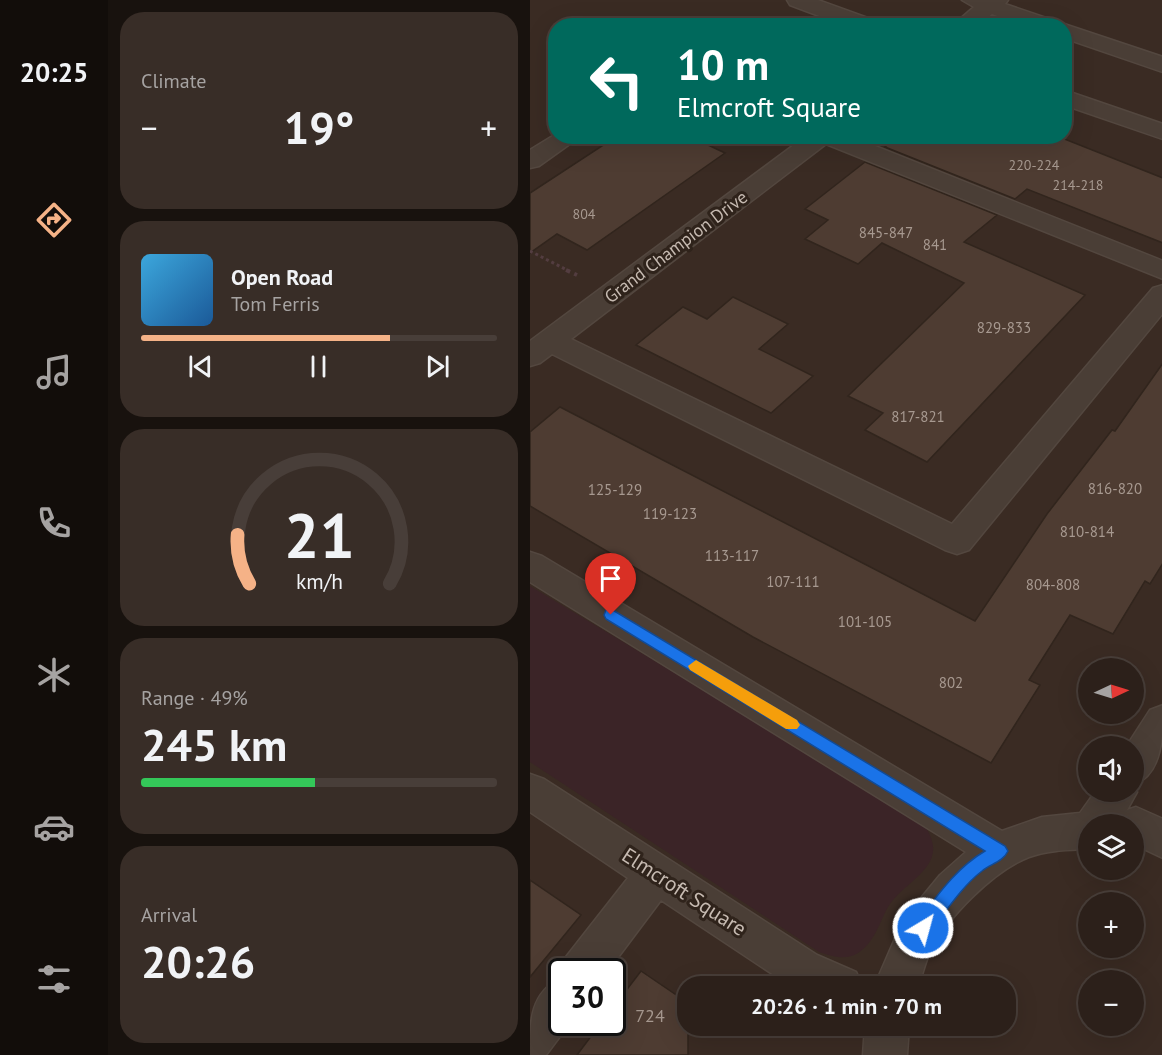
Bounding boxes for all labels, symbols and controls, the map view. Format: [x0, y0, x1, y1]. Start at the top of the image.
text: 10 m [677, 37, 769, 92]
icon: left [578, 42, 656, 120]
text: 20:25 [20, 55, 88, 89]
text: Climate [141, 68, 207, 94]
text: Elmcroft Square [677, 90, 861, 124]
text: 19° [284, 98, 354, 156]
text: − [141, 106, 158, 149]
text: + [480, 106, 497, 149]
house number: 220-224 [1009, 156, 1060, 174]
house number: 214-218 [1053, 176, 1103, 194]
street label: Grand Champion Drive [600, 185, 752, 308]
icon: directions [33, 199, 75, 241]
house number: 804 [573, 205, 596, 223]
house number: 845-847 [859, 223, 913, 242]
house number: 841 [923, 235, 947, 254]
text: Open Road [231, 263, 333, 291]
text: Tom Ferris [231, 291, 320, 317]
house number: 829-833 [977, 318, 1031, 337]
icon: previous [184, 350, 217, 383]
icon: pause [302, 350, 335, 383]
icon: next [421, 350, 454, 383]
icon: music [33, 351, 75, 393]
house number: 817-821 [891, 407, 945, 426]
house number: 816-820 [1088, 479, 1142, 498]
house number: 125-129 [588, 480, 642, 499]
text: 21 [284, 495, 354, 576]
icon: phone [33, 502, 75, 544]
house number: 119-123 [643, 504, 697, 523]
house number: 810-814 [1060, 522, 1114, 541]
house number: 113-117 [705, 546, 759, 565]
pin [585, 553, 636, 615]
icon: arrive [594, 562, 627, 595]
text: km/h [295, 568, 342, 596]
house number: 107-111 [766, 572, 820, 591]
house number: 804-808 [1026, 575, 1080, 594]
house number: 101-105 [838, 612, 892, 631]
icon: climate [33, 654, 75, 696]
north arrow [1078, 658, 1144, 724]
map controls [1078, 658, 1144, 1036]
house number: 802 [939, 673, 963, 692]
text: Range · 49% [141, 685, 248, 711]
text: 245 km [141, 715, 287, 773]
button: sound [1078, 736, 1144, 802]
icon: car [33, 806, 75, 848]
button: layers [1078, 814, 1144, 880]
street label: Elmcroft Square [617, 841, 752, 942]
button: + [1078, 892, 1144, 958]
position arrow [891, 896, 955, 960]
text: Arrival [141, 902, 197, 928]
text: 20:26 [141, 932, 255, 990]
icon: filters [33, 958, 75, 1000]
speed limit sign: 30 [548, 958, 626, 1036]
button: − [1078, 970, 1144, 1036]
text: 20:26 · 1 min · 70 m [751, 992, 942, 1020]
house number: 724 [635, 1004, 665, 1027]

